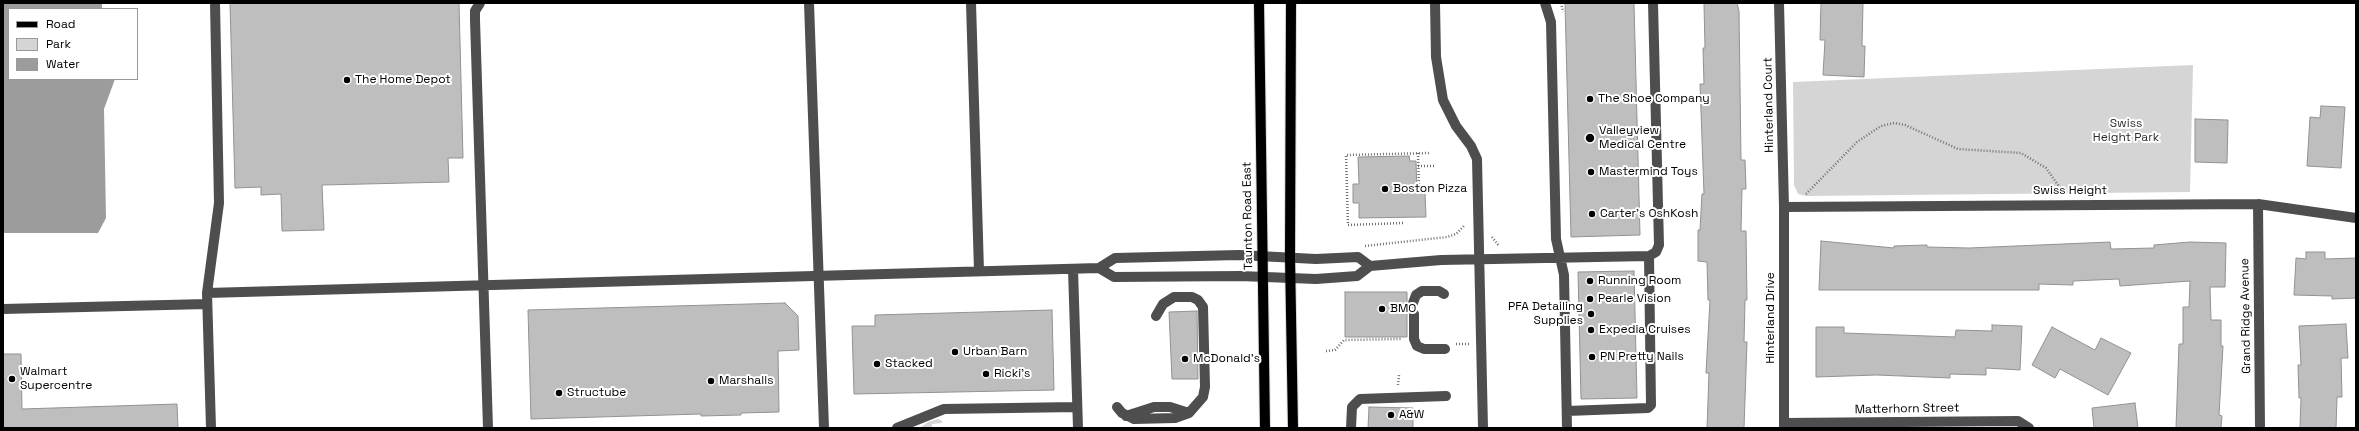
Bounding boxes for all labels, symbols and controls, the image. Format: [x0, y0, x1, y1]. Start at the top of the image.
legend [8, 8, 138, 80]
text: Road [46, 16, 75, 32]
text: Park [46, 36, 71, 52]
text: Water [46, 56, 80, 72]
street label: Hinterland Court [1761, 57, 1777, 153]
place label: The Home Depot [355, 73, 451, 87]
marker: The Home Depot [342, 75, 352, 85]
place label: The Shoe Company [1598, 92, 1710, 106]
marker: The Shoe Company [1585, 94, 1595, 104]
park label: Swiss Height Park [2093, 117, 2159, 145]
place label: Valleyview Medical Centre [1599, 124, 1686, 152]
marker: Valleyview Medical Centre [1584, 132, 1596, 144]
street label: Taunton Road East [1240, 162, 1256, 270]
place label: Mastermind Toys [1599, 165, 1698, 179]
marker: Mastermind Toys [1586, 167, 1596, 177]
place label: Boston Pizza [1393, 182, 1467, 196]
marker: Boston Pizza [1380, 184, 1390, 194]
street label: Swiss Height [2033, 184, 2107, 198]
place label: Carter's OshKosh [1600, 207, 1698, 221]
marker: Carter's OshKosh [1587, 209, 1597, 219]
street label: Grand Ridge Avenue [2238, 258, 2254, 374]
street label: Hinterland Drive [1764, 272, 1778, 364]
place label: Running Room [1598, 274, 1681, 288]
marker: Running Room [1585, 276, 1595, 286]
place label: Pearle Vision [1598, 292, 1671, 306]
marker: Pearle Vision [1585, 294, 1595, 304]
place label: PFA Detailing Supplies [1508, 300, 1583, 328]
place label: BMO [1390, 302, 1416, 316]
marker: BMO [1377, 304, 1387, 314]
marker: PFA Detailing Supplies [1586, 309, 1596, 319]
place label: Expedia Cruises [1599, 323, 1691, 337]
marker: Expedia Cruises [1586, 325, 1596, 335]
place label: Urban Barn [963, 345, 1027, 359]
marker: Urban Barn [950, 347, 960, 357]
place label: PN Pretty Nails [1600, 350, 1684, 364]
place label: McDonald's [1193, 352, 1260, 366]
marker: PN Pretty Nails [1587, 352, 1597, 362]
marker: McDonald's [1180, 354, 1190, 364]
place label: Stacked [885, 357, 933, 371]
marker: Stacked [872, 359, 882, 369]
place label: Walmart Supercentre [20, 365, 92, 393]
place label: Ricki's [994, 367, 1030, 381]
marker: Ricki's [981, 369, 991, 379]
marker: Walmart Supercentre [7, 374, 17, 384]
place label: Marshalls [719, 374, 773, 388]
marker: Marshalls [706, 376, 716, 386]
place label: Structube [567, 386, 626, 400]
marker: Structube [554, 388, 564, 398]
street label: Matterhorn Street [1855, 401, 1959, 417]
place label: A&W [1399, 408, 1424, 422]
marker: A&W [1386, 410, 1396, 420]

